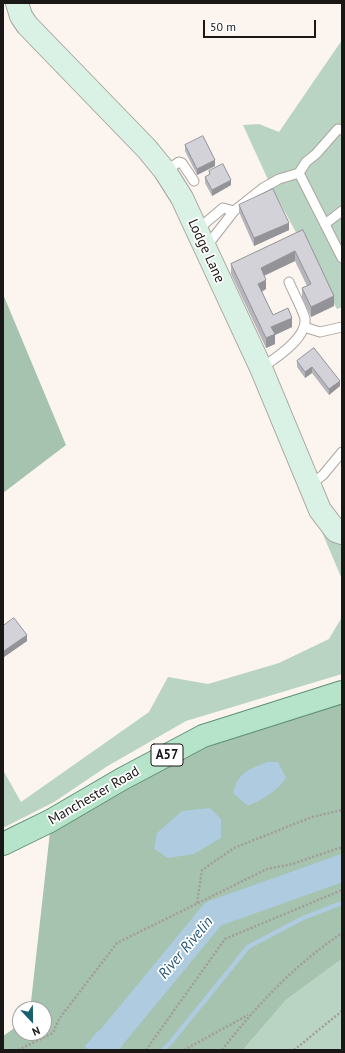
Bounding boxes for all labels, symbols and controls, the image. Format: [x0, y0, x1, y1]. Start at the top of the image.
scale bar [205, 12, 318, 38]
text: 50 m [210, 19, 236, 34]
street label: Lodge Lane [184, 216, 228, 286]
road number: A57 [151, 744, 183, 766]
street label: Manchester Road [45, 763, 143, 829]
water label: River Rivelin [155, 913, 217, 983]
north arrow [12, 1001, 52, 1041]
text: N [30, 1023, 42, 1039]

